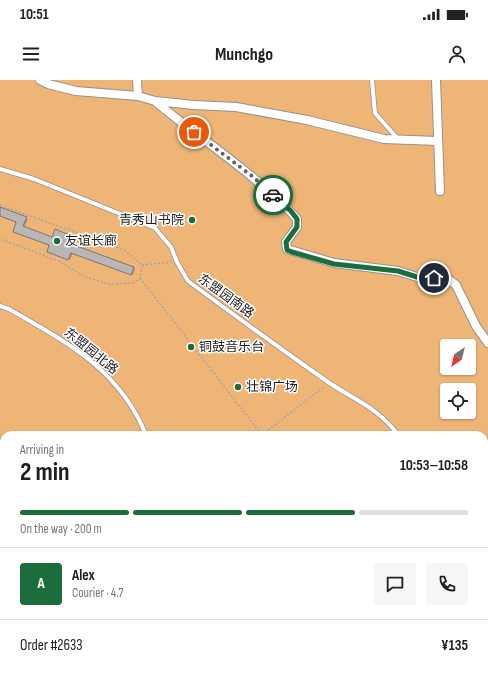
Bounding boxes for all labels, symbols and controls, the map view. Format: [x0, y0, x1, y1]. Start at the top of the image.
text: 10:51 [20, 5, 49, 24]
icon: menu [20, 43, 42, 65]
icon: person [446, 43, 468, 65]
text: Munchgo [215, 44, 273, 65]
pin [177, 115, 211, 149]
icon: bag [183, 121, 205, 143]
courier [253, 175, 293, 215]
icon: car [262, 184, 284, 206]
place label: 青秀山书院 [119, 212, 184, 228]
marker: 青秀山书院 [187, 215, 197, 225]
place label: 友谊长廊 [65, 233, 117, 249]
marker: 友谊长廊 [52, 236, 62, 246]
pin [417, 261, 451, 295]
icon: home [423, 267, 445, 289]
street label: 东盟园南路 [195, 270, 257, 322]
street label: 东盟园北路 [61, 324, 121, 378]
place label: 铜鼓音乐台 [199, 339, 264, 355]
north arrow [440, 339, 476, 375]
map controls [440, 339, 476, 419]
marker: 铜鼓音乐台 [186, 342, 196, 352]
place label: 壮锦广场 [246, 379, 298, 395]
marker: 壮锦广场 [233, 382, 243, 392]
button: locate [440, 383, 476, 419]
text: Arriving in [20, 442, 64, 458]
text: 10:53–10:58 [400, 456, 468, 475]
text: 2 min [20, 457, 70, 488]
text: On the way · 200 m [20, 521, 102, 537]
button: chat [374, 563, 416, 605]
button: phone [426, 563, 468, 605]
text: Alex [72, 566, 95, 585]
text: A [37, 574, 45, 593]
text: Courier · 4.7 [72, 585, 124, 601]
text: Order #2633 [20, 636, 83, 655]
text: ¥135 [441, 636, 468, 655]

